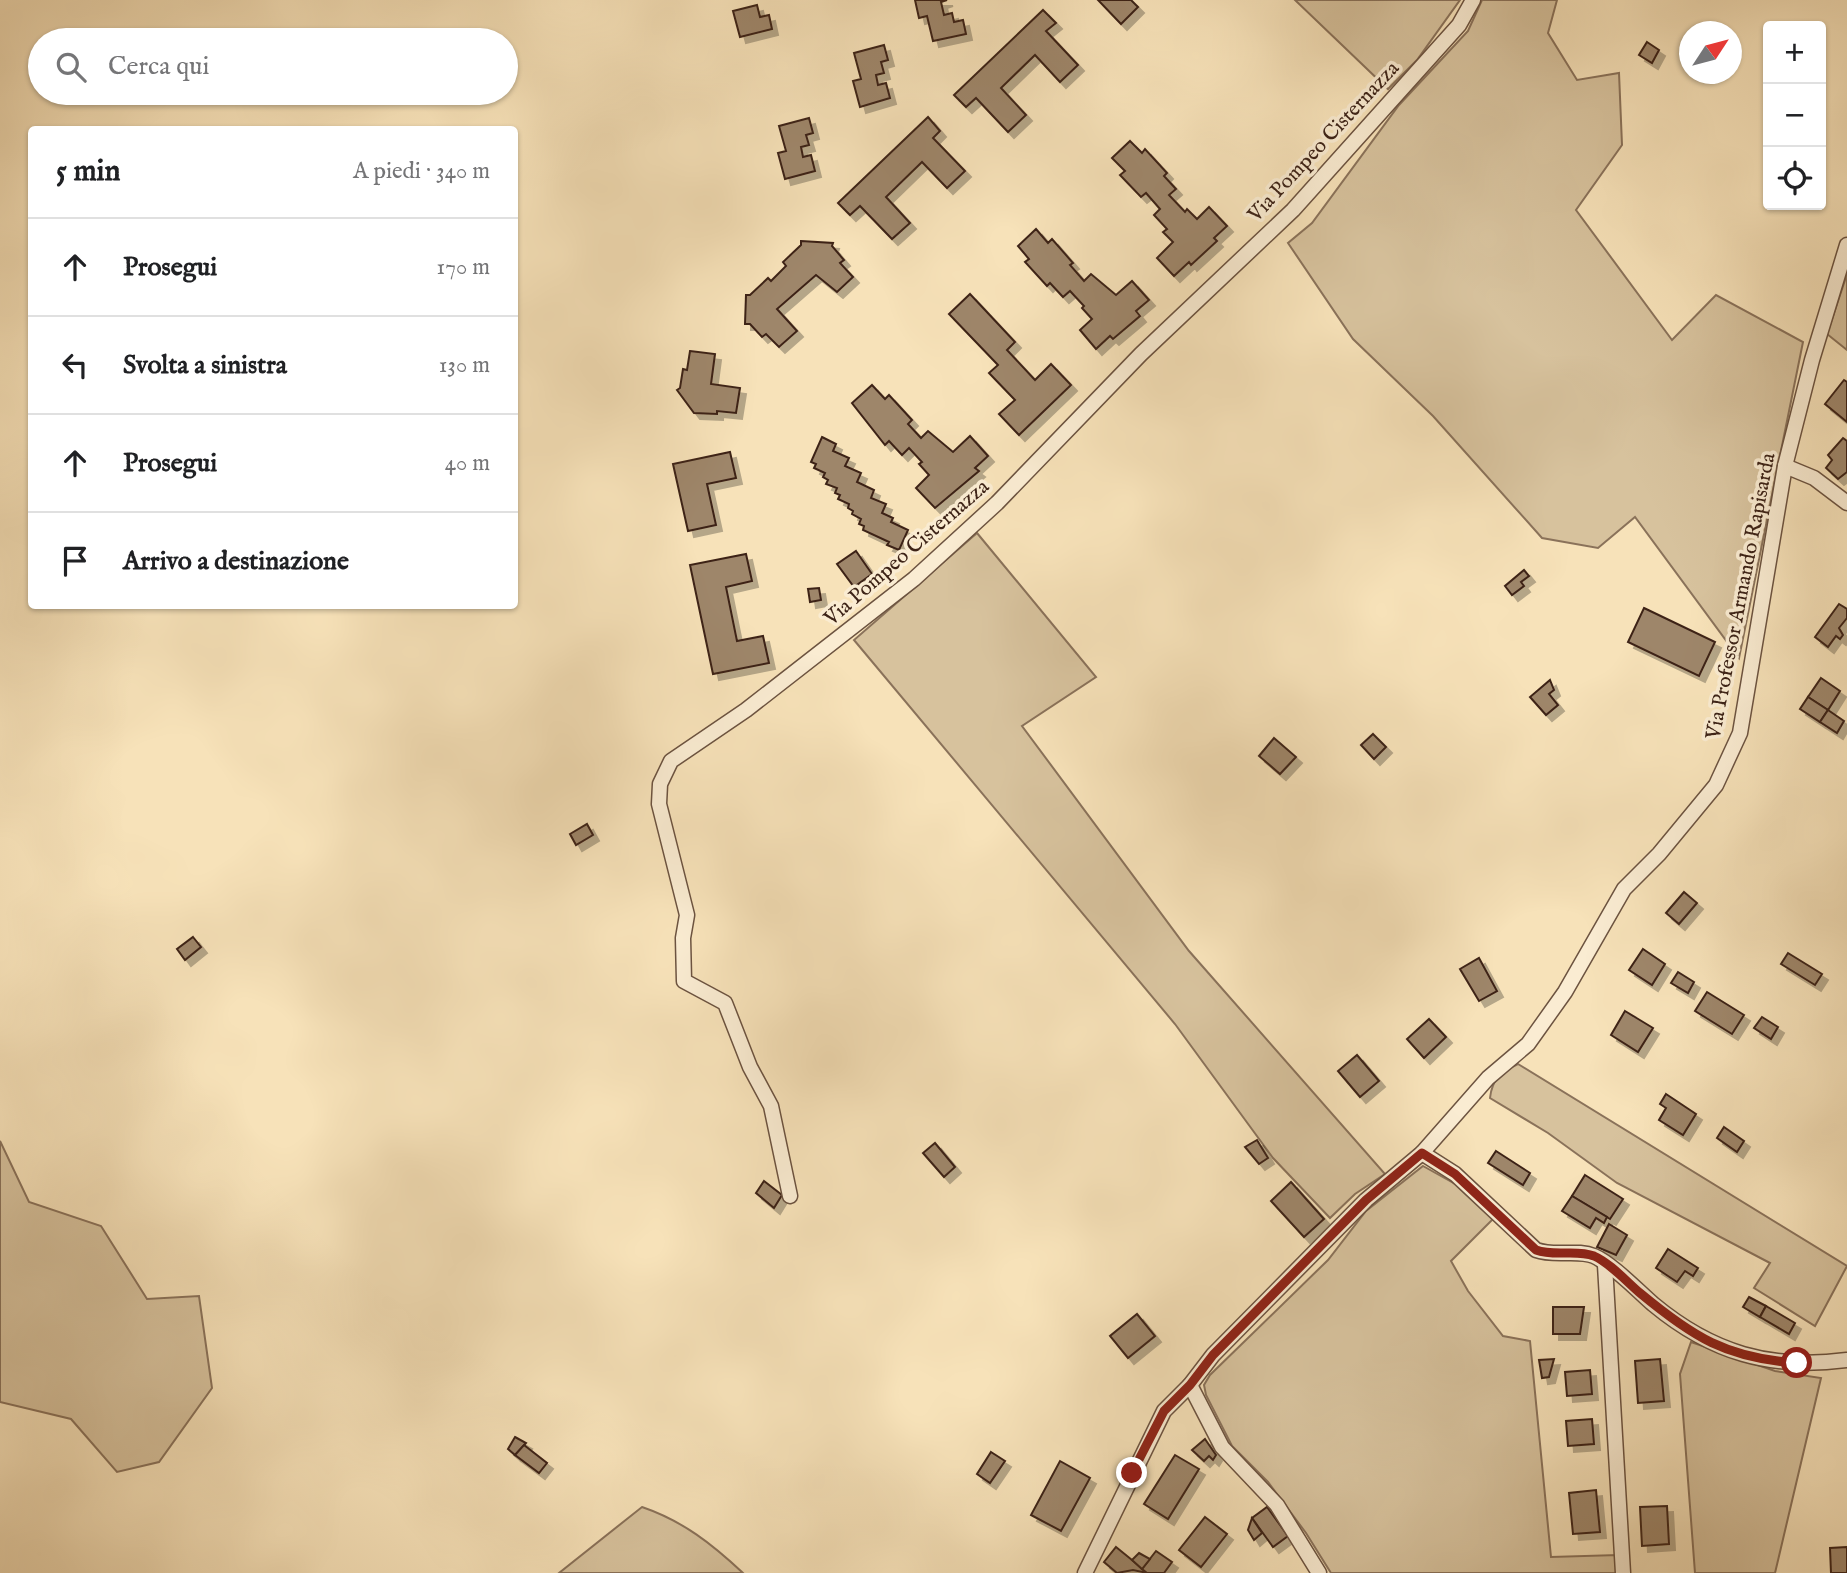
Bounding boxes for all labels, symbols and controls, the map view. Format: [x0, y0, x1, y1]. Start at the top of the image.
north arrow [1679, 21, 1742, 84]
map controls [1763, 21, 1826, 210]
button: + [1763, 21, 1826, 84]
search box [28, 28, 518, 105]
icon: search [52, 48, 90, 86]
text: Cerca qui [108, 50, 209, 83]
street label: Via Pompeo Cisternazza [1242, 55, 1406, 229]
button: − [1763, 84, 1826, 147]
button: locate [1763, 147, 1826, 210]
text: 5 min [56, 153, 121, 191]
text: A piedi · 340 m [353, 157, 490, 186]
icon: ahead [56, 248, 94, 286]
text: Prosegui [123, 251, 217, 284]
text: 170 m [437, 253, 490, 282]
icon: left [56, 346, 94, 384]
text: Svolta a sinistra [123, 349, 287, 382]
text: 130 m [439, 351, 490, 380]
icon: ahead [56, 444, 94, 482]
text: Prosegui [123, 447, 217, 480]
text: 40 m [445, 449, 490, 478]
street label: Via Professor Armando Rapisarda [1700, 450, 1783, 743]
street label: Via Pompeo Cisternazza [818, 473, 996, 633]
icon: arrive [56, 542, 94, 580]
text: Arrivo a destinazione [123, 545, 349, 578]
route start [1781, 1347, 1812, 1378]
route end [1116, 1457, 1147, 1488]

